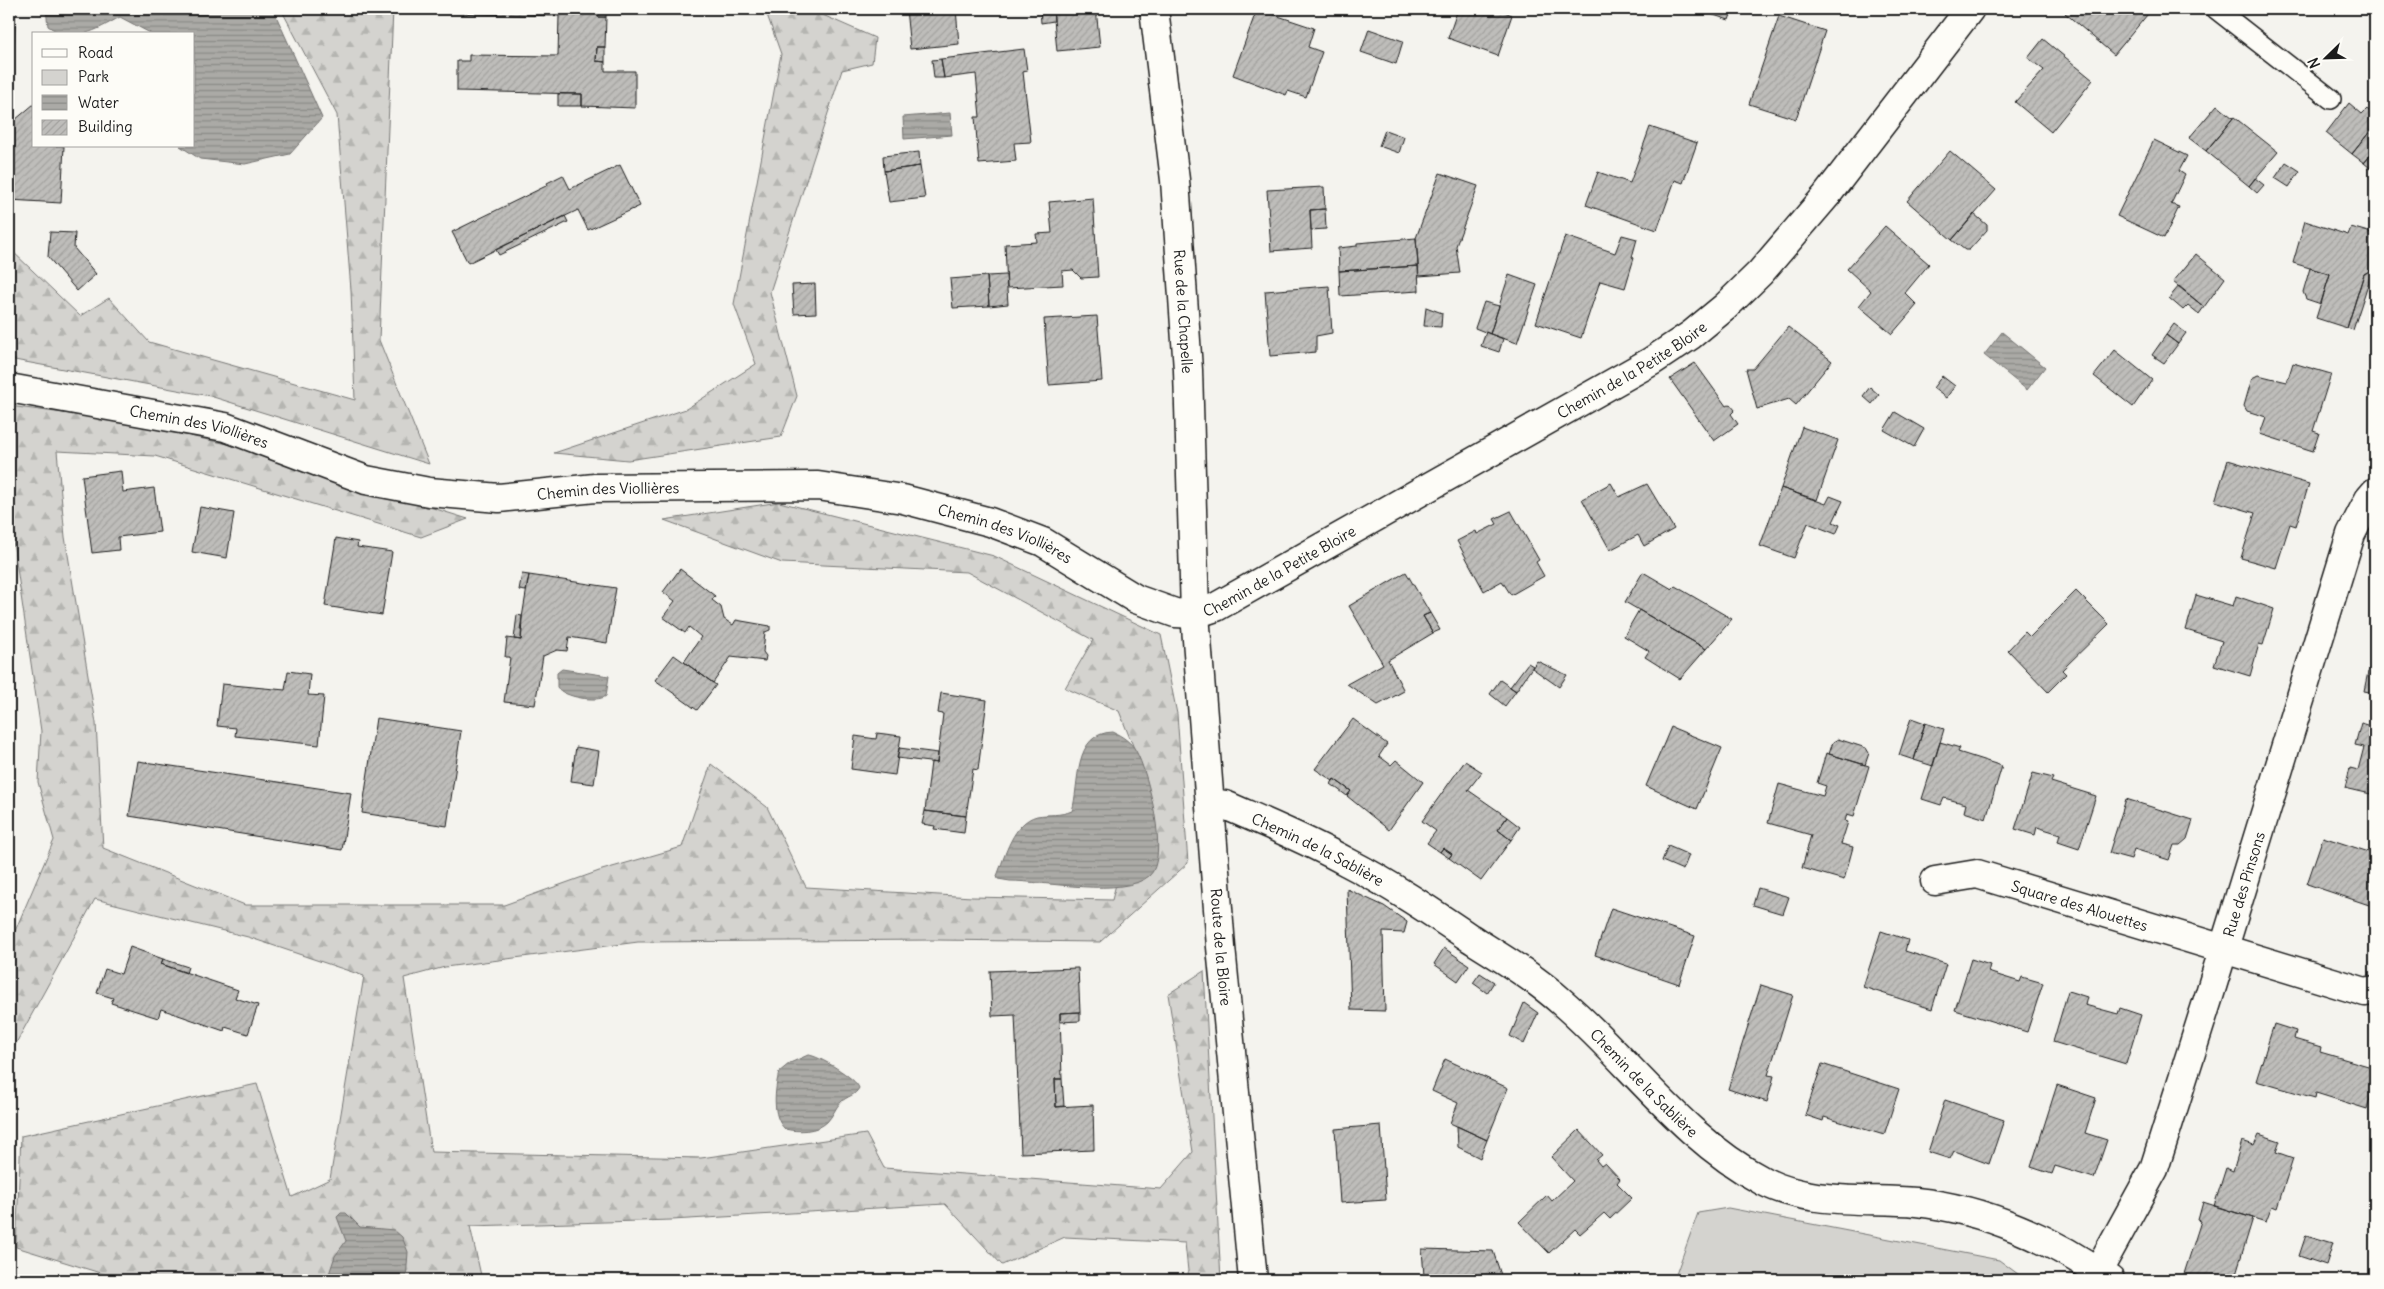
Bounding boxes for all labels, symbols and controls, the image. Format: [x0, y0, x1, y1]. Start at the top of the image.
legend [32, 32, 195, 148]
north arrow [2302, 32, 2352, 82]
text: Road [78, 43, 113, 62]
text: N [2304, 55, 2324, 71]
text: Park [78, 67, 109, 86]
text: Water [78, 93, 119, 112]
text: Building [78, 117, 133, 136]
street label: Rue de la Chapelle [1170, 249, 1198, 374]
street label: Chemin de la Petite Bloire [1553, 317, 1710, 422]
street label: Chemin des Viollières [128, 400, 271, 452]
street label: Chemin des Viollières [536, 478, 680, 503]
street label: Chemin des Viollières [936, 499, 1076, 567]
street label: Chemin de la Petite Bloire [1200, 521, 1359, 620]
street label: Chemin de la Sablière [1249, 808, 1387, 890]
street label: Rue des Pinsons [2218, 829, 2269, 939]
street label: Square des Alouettes [2009, 876, 2150, 935]
street label: Route de la Bloire [1207, 888, 1236, 1007]
street label: Chemin de la Sablière [1587, 1024, 1702, 1141]

